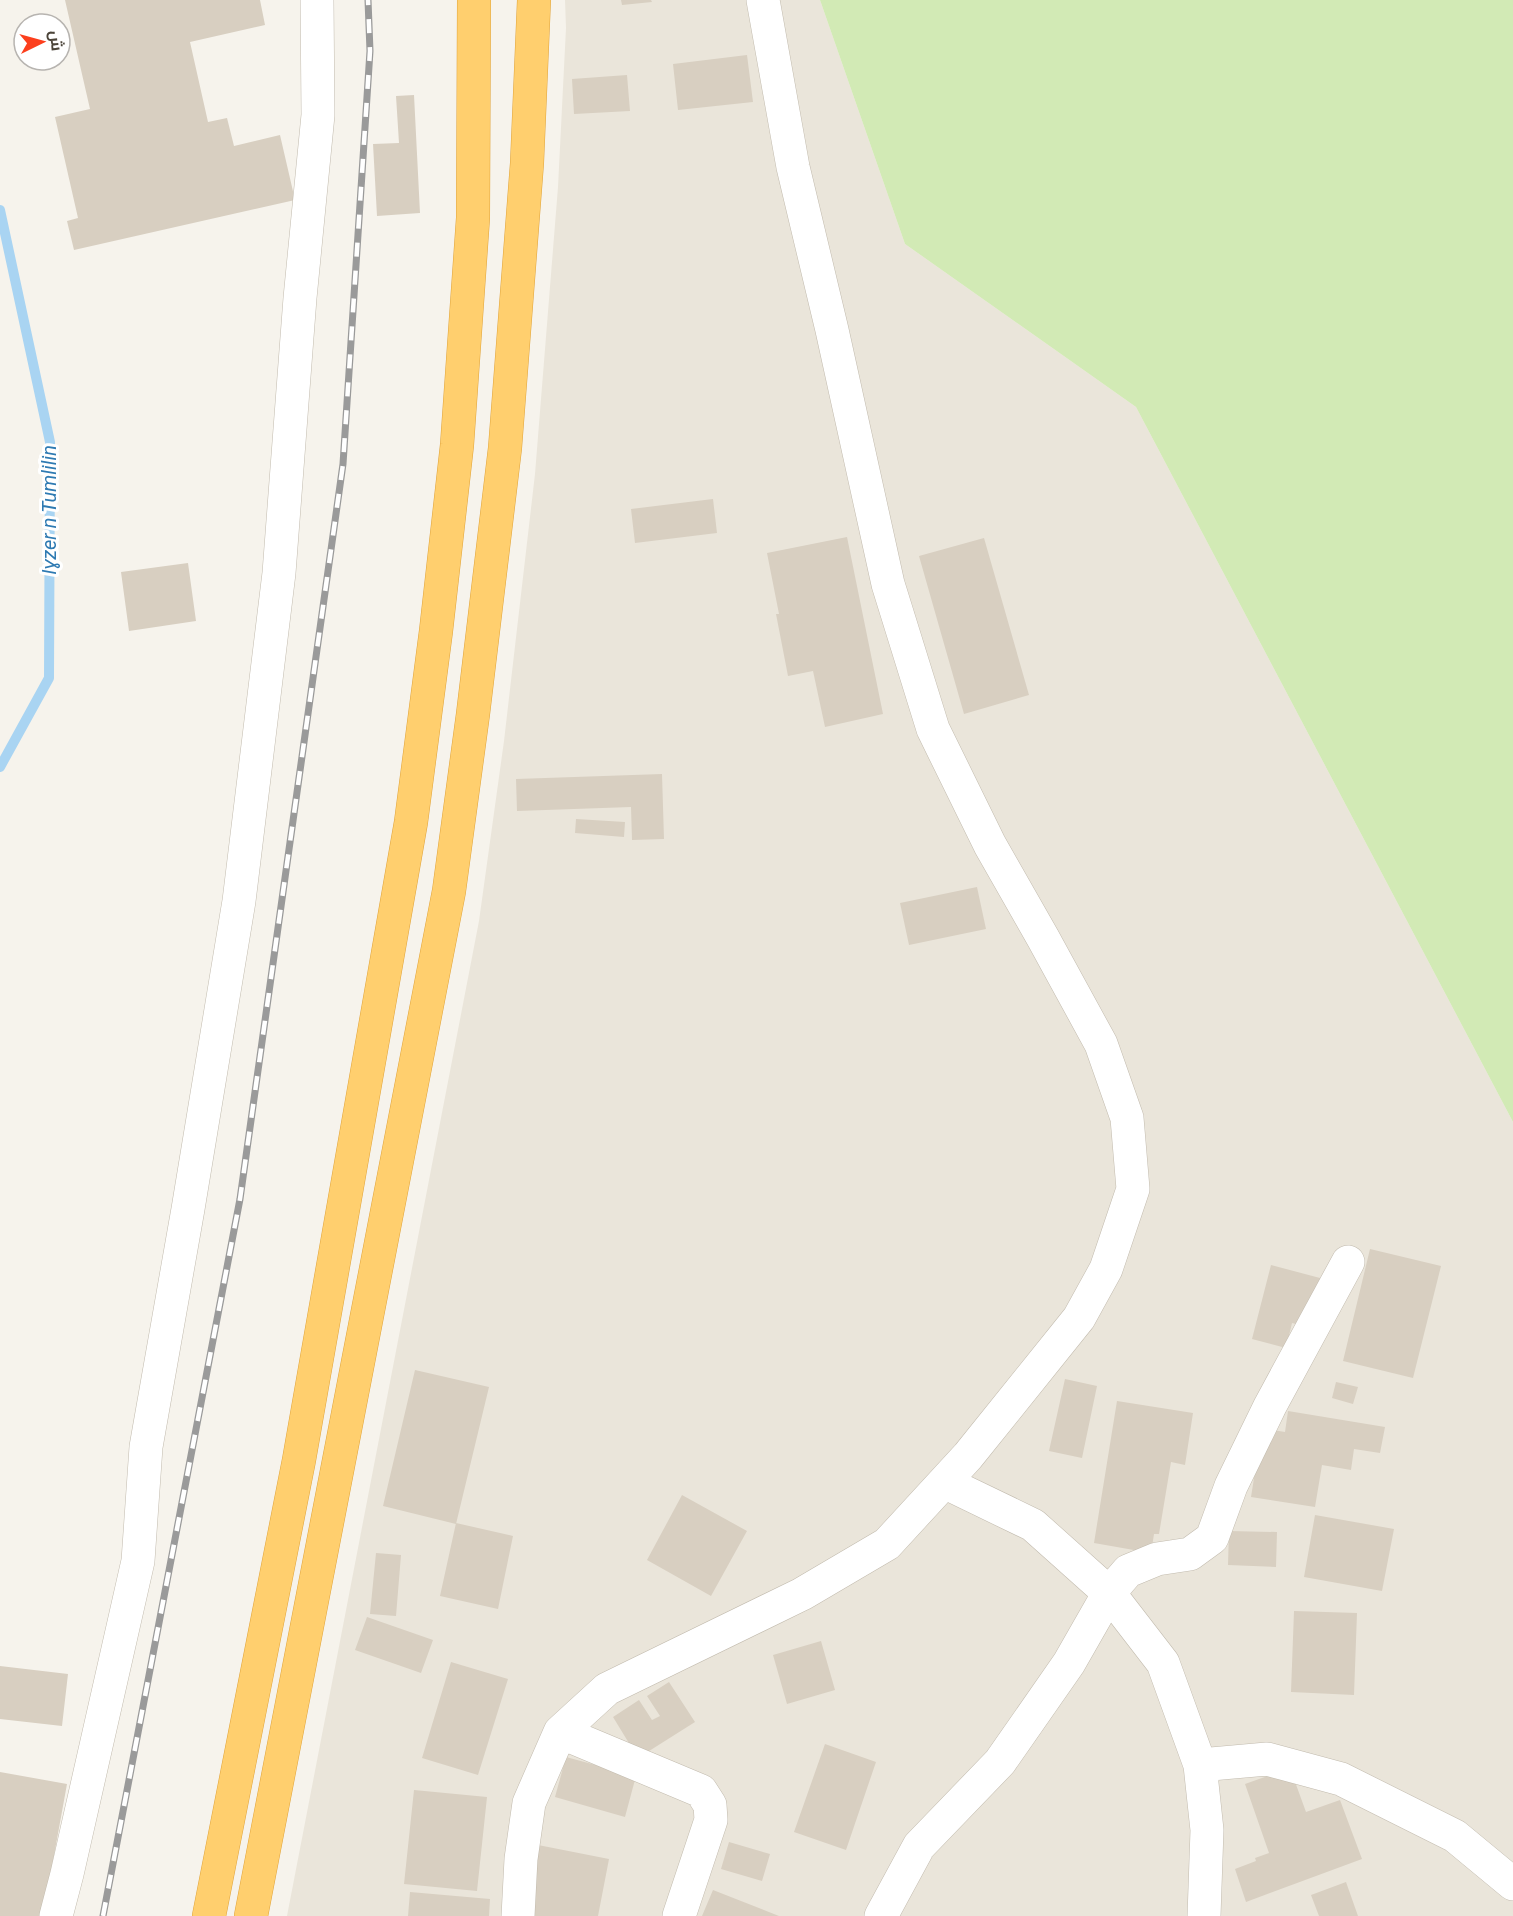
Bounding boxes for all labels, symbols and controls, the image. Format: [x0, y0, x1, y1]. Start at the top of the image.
north arrow [12, 12, 72, 72]
text: ش [46, 30, 67, 52]
water label: Iɣzer n Tumlilin [37, 445, 61, 575]

